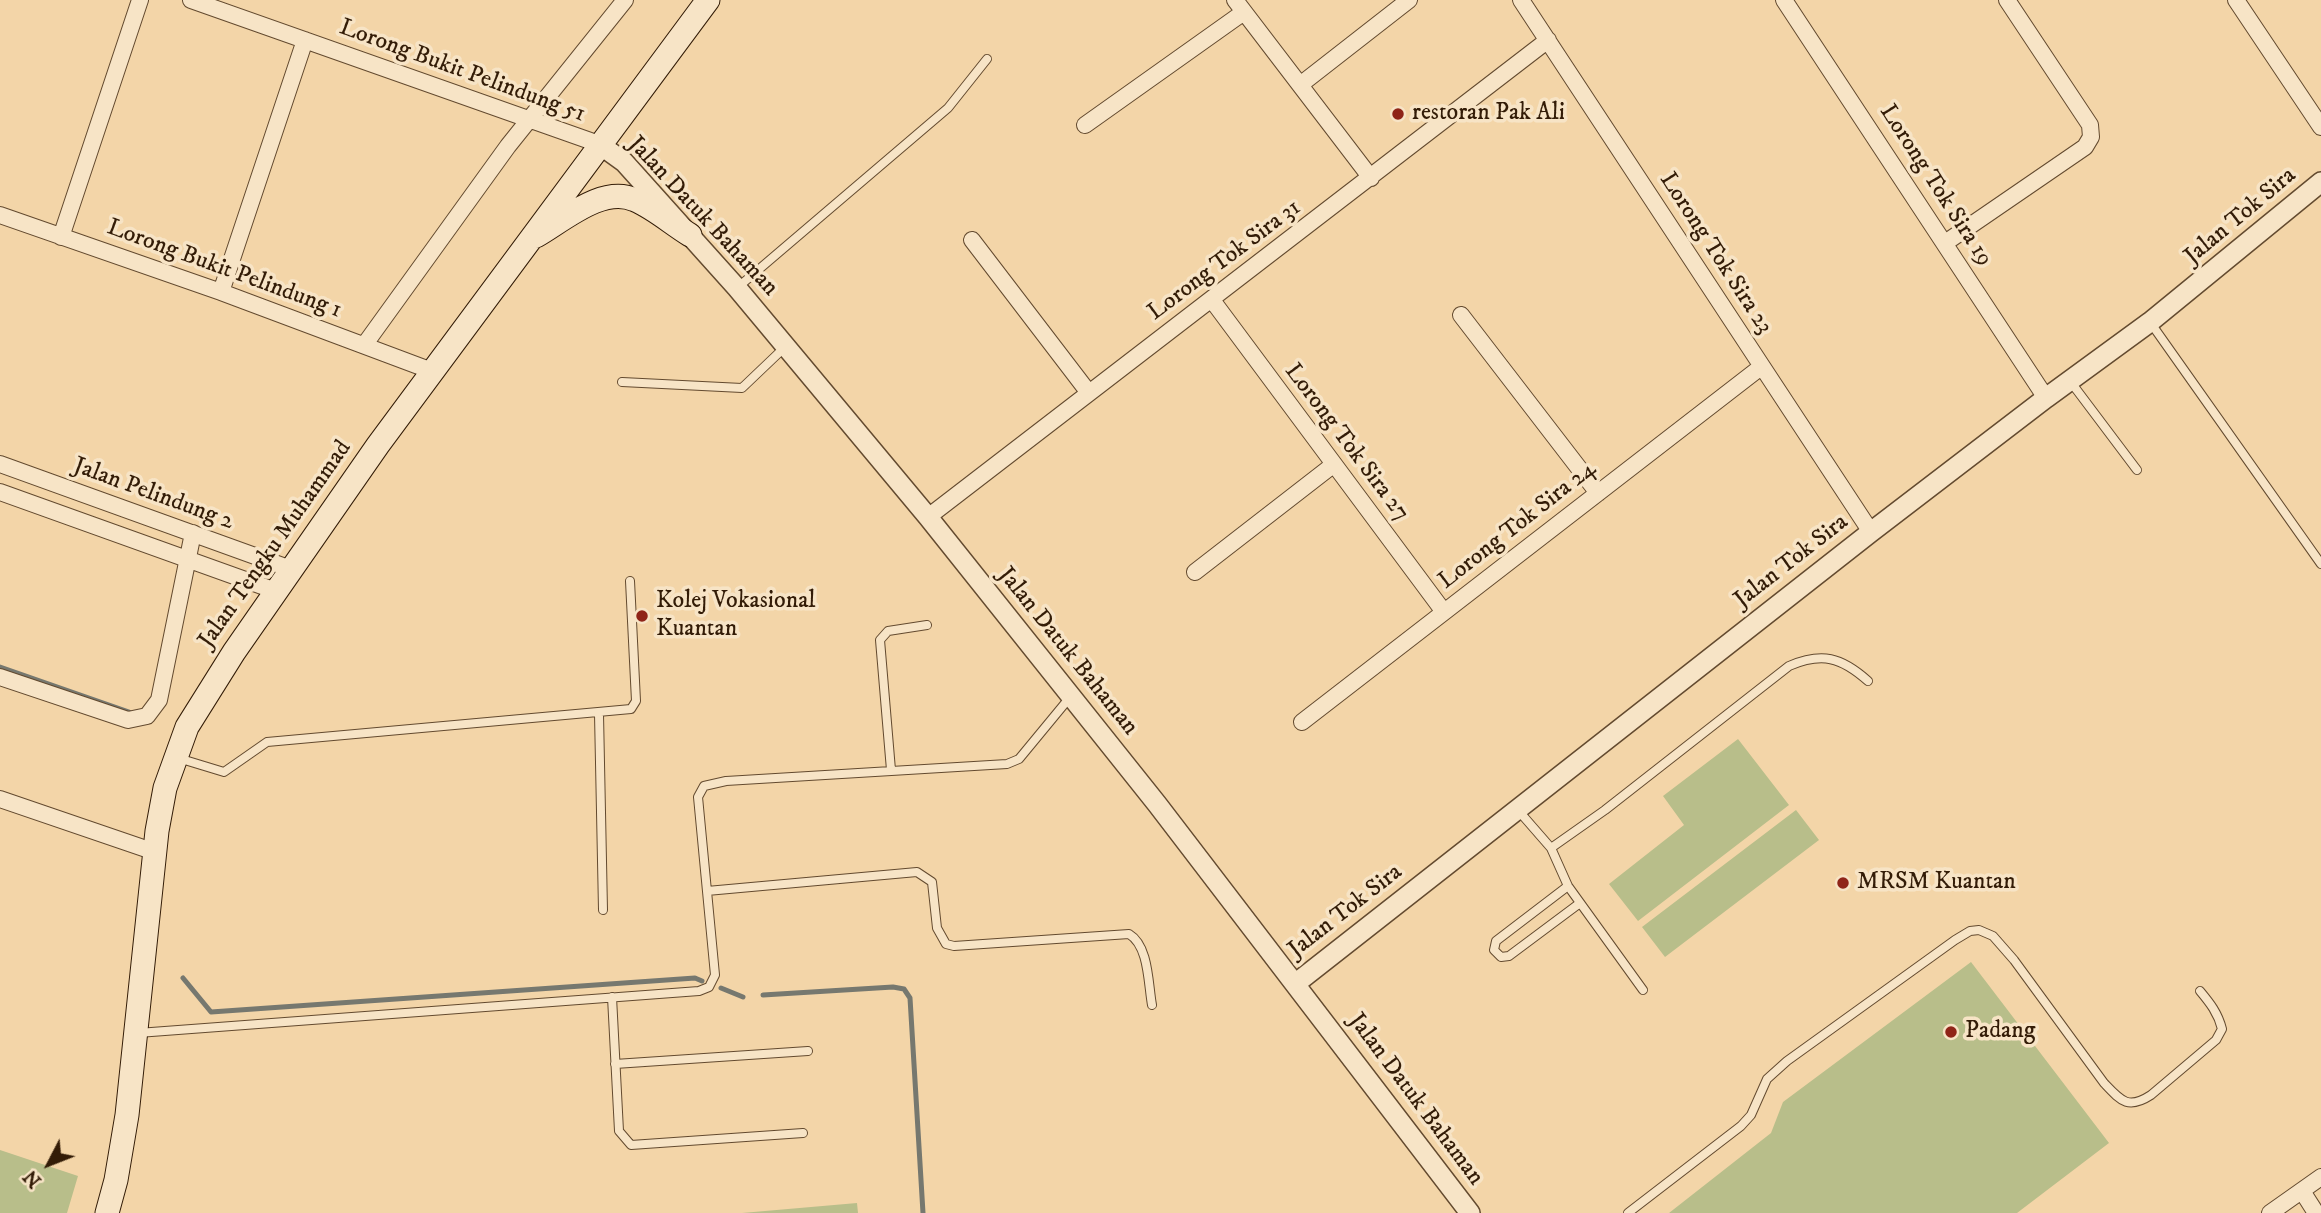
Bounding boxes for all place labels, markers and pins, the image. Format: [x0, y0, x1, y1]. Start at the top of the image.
place label: restoran Pak Ali [1412, 100, 1565, 128]
marker: restoran Pak Ali [1390, 106, 1406, 122]
place label: Kolej Vokasional Kuantan [656, 588, 816, 644]
marker: Kolej Vokasional Kuantan [634, 608, 650, 624]
place label: MRSM Kuantan [1857, 869, 2016, 897]
marker: MRSM Kuantan [1835, 875, 1851, 891]
place label: Padang [1965, 1018, 2036, 1046]
marker: Padang [1943, 1024, 1959, 1040]

